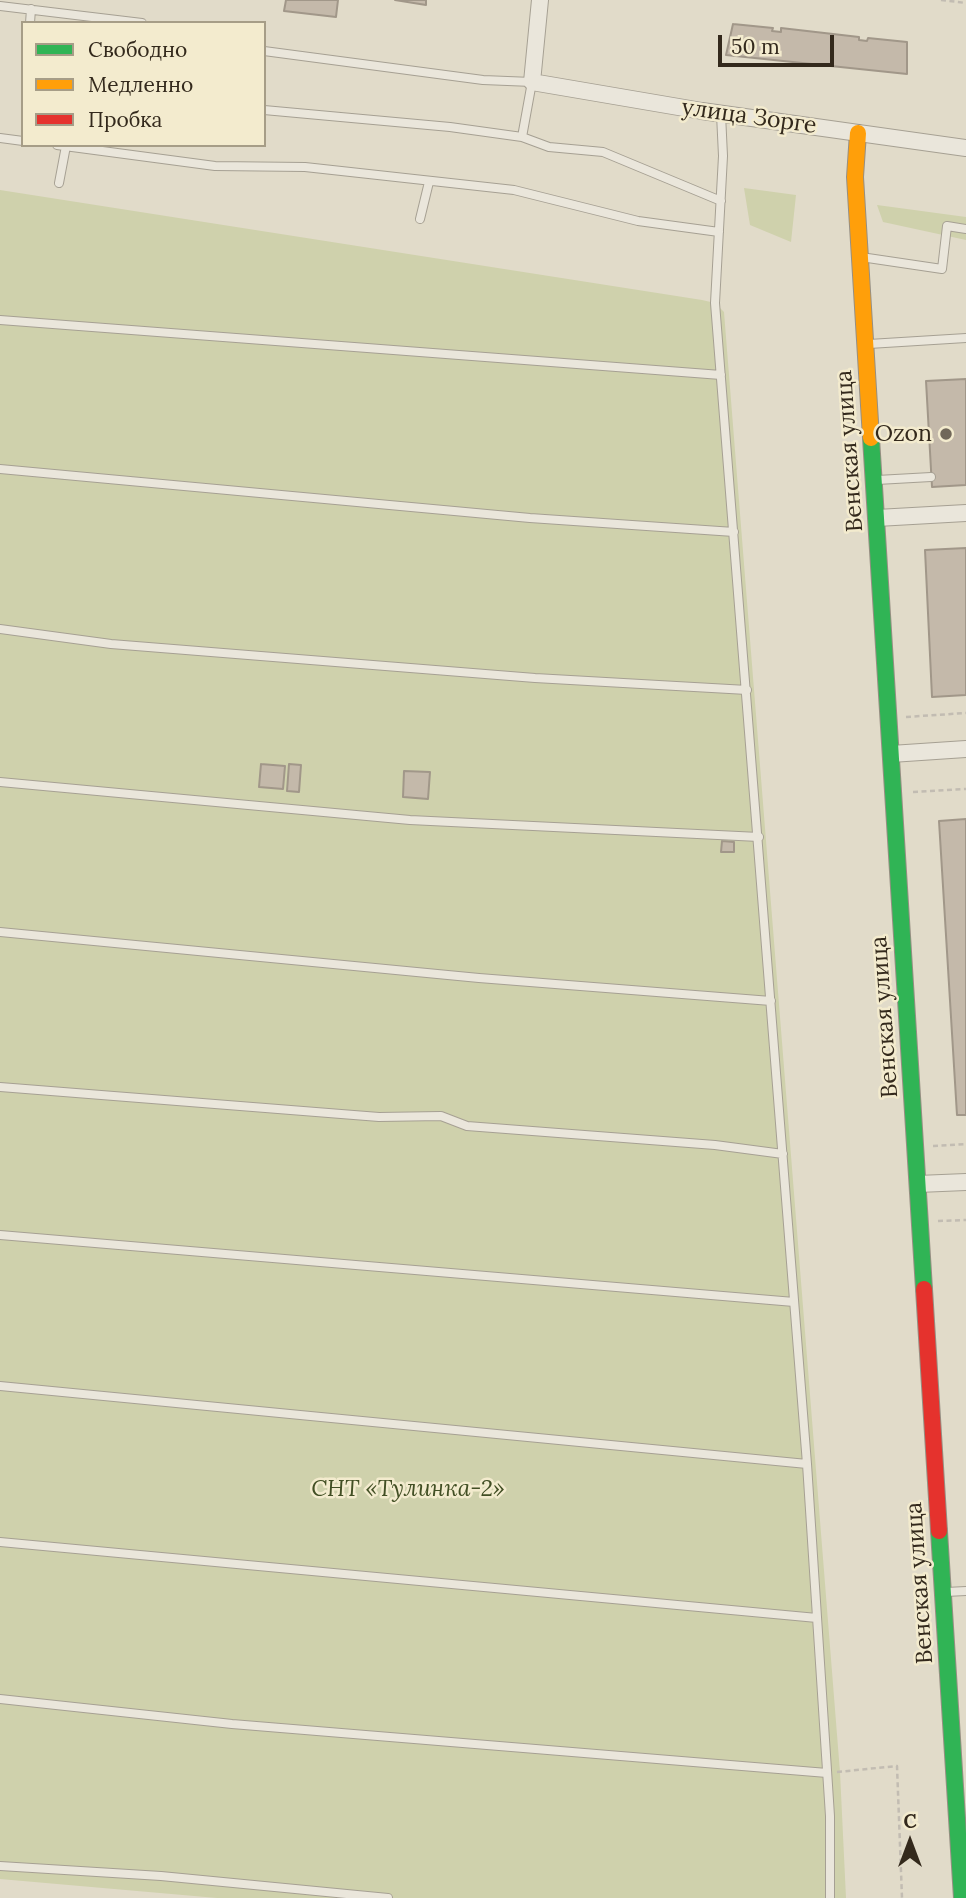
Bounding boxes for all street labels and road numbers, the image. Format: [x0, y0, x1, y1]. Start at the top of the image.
street label: улица Зорге [680, 94, 818, 140]
street label: Венская улица [831, 369, 869, 533]
street label: Венская улица [866, 935, 904, 1099]
street label: Венская улица [901, 1501, 939, 1665]

